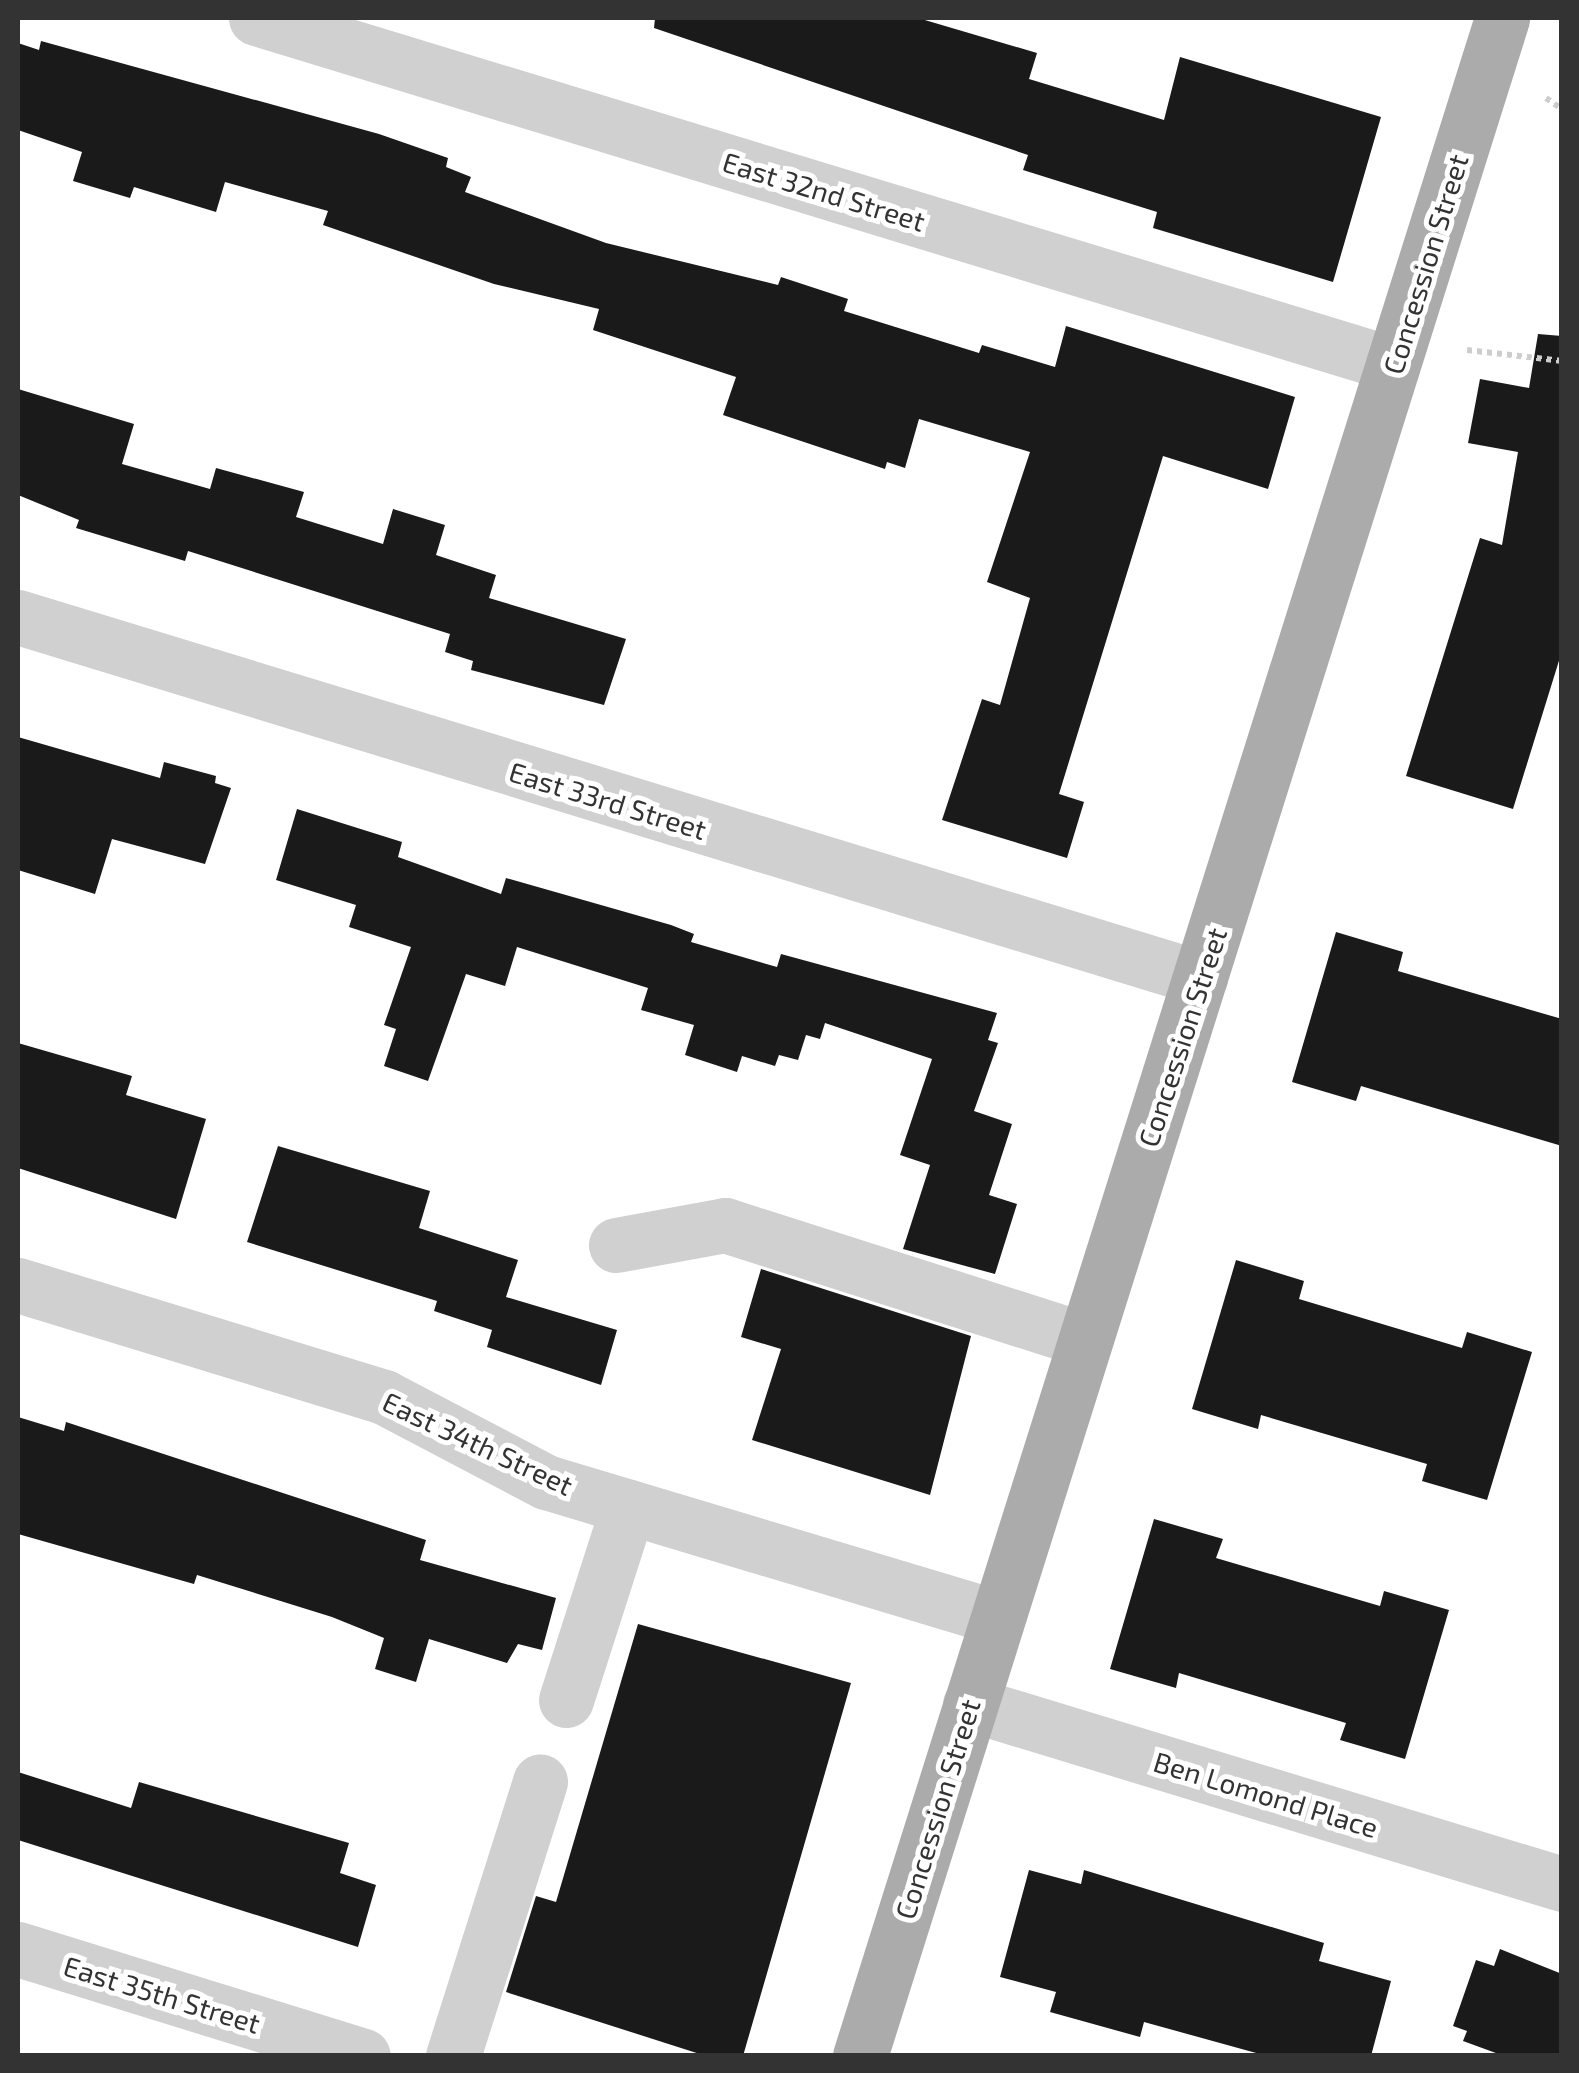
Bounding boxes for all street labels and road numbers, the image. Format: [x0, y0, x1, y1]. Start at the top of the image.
street label: East 32nd Street [719, 144, 929, 238]
street label: Concession Street [1376, 150, 1474, 378]
street label: East 33rd Street [505, 754, 711, 846]
street label: Concession Street [1131, 923, 1233, 1151]
street label: East 34th Street [378, 1384, 578, 1502]
street label: Concession Street [888, 1695, 986, 1923]
street label: Ben Lomond Place [1150, 1744, 1382, 1844]
street label: East 35th Street [60, 1948, 264, 2040]

